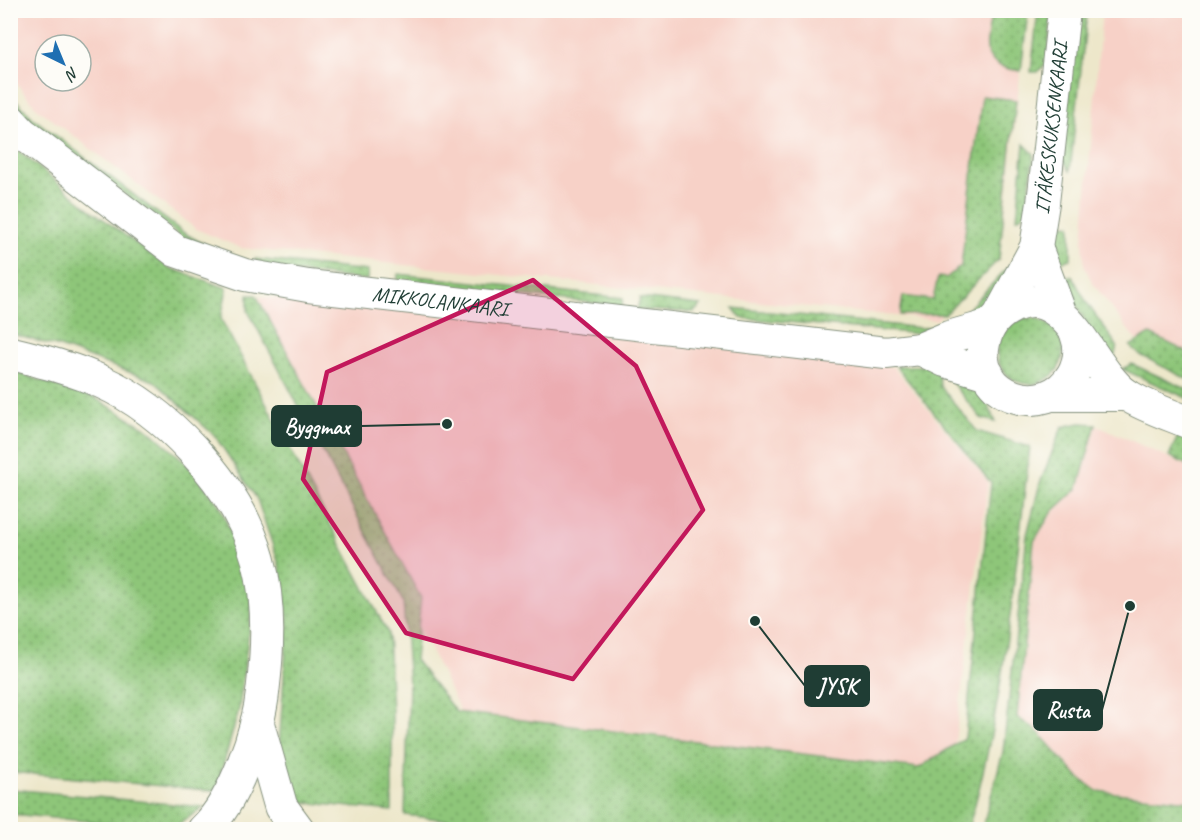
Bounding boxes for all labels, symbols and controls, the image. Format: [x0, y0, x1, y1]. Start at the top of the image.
north arrow [33, 33, 93, 93]
street label: ITÄKESKUKSENKAARI [1028, 36, 1074, 216]
text: N [60, 63, 83, 86]
street label: MIKKOLANKAARI [371, 281, 514, 323]
callout: Byggmax [272, 406, 361, 446]
text: Byggmax [285, 413, 352, 441]
callout: JYSK [805, 666, 869, 706]
text: JYSK [815, 673, 862, 701]
callout: Rusta [1034, 690, 1102, 730]
text: Rusta [1046, 697, 1092, 725]

